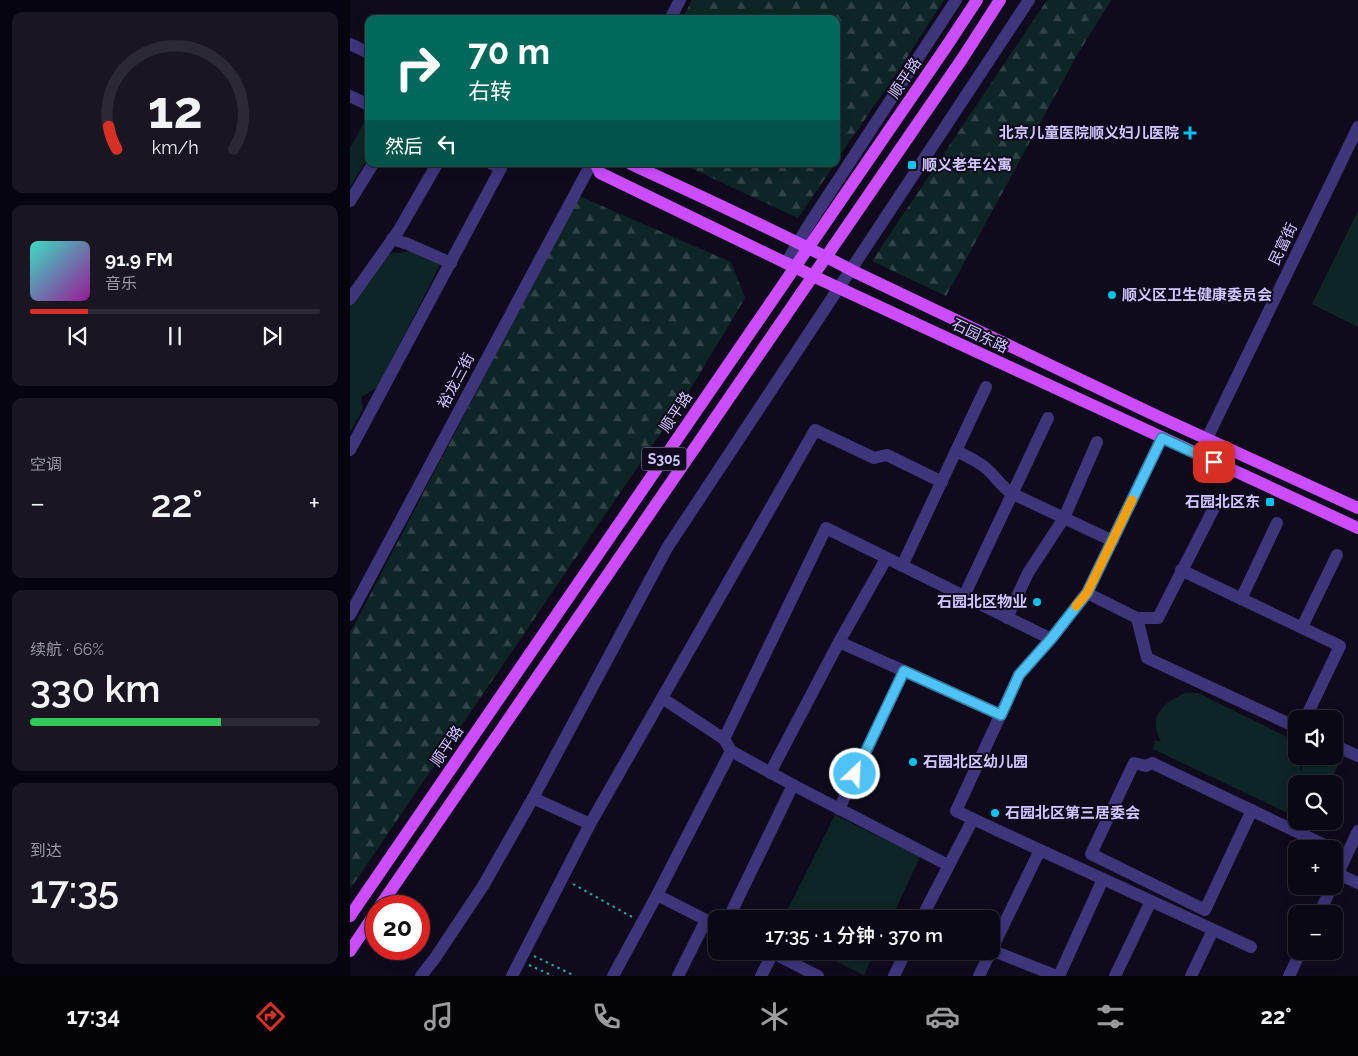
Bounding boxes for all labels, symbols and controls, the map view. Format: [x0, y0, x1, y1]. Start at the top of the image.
text: 70 m [468, 31, 550, 72]
icon: right [385, 35, 450, 100]
street label: 顺平路 [885, 54, 925, 102]
text: 右转 [468, 78, 512, 104]
text: 12 [147, 79, 203, 140]
place label: 北京儿童医院顺义妇儿医院 [999, 124, 1179, 142]
marker: 北京儿童医院顺义妇儿医院 [1183, 126, 1197, 140]
icon: left [433, 130, 461, 158]
text: 然后 [385, 135, 423, 157]
text: km/h [151, 137, 199, 158]
place label: 顺义老年公寓 [922, 156, 1012, 174]
marker: 顺义老年公寓 [906, 159, 918, 171]
street label: 民富街 [1265, 220, 1301, 268]
text: 91.9 FM [105, 248, 173, 270]
text: 音乐 [105, 274, 137, 293]
place label: 顺义区卫生健康委员会 [1122, 286, 1272, 304]
marker: 顺义区卫生健康委员会 [1106, 289, 1118, 301]
street label: 石园东路 [949, 315, 1011, 357]
icon: previous [64, 322, 92, 350]
icon: pause [161, 322, 189, 350]
icon: next [258, 322, 286, 350]
street label: 裕龙三街 [434, 350, 478, 412]
street label: 顺平路 [656, 388, 696, 436]
pin [1193, 441, 1235, 483]
road number: S305 [642, 448, 686, 470]
icon: arrive [1200, 448, 1228, 476]
text: 空调 [30, 455, 62, 474]
text: 22° [151, 481, 203, 526]
text: − [30, 487, 45, 520]
text: + [308, 487, 320, 520]
place label: 石园北区东 [1185, 493, 1260, 511]
marker: 石园北区东 [1264, 496, 1276, 508]
place label: 石园北区物业 [937, 593, 1027, 611]
marker: 石园北区物业 [1031, 596, 1043, 608]
text: 续航 · 66% [30, 640, 104, 659]
text: 330 km [30, 666, 161, 711]
map controls [1288, 710, 1343, 960]
button: sound [1288, 710, 1343, 765]
street label: 顺平路 [427, 722, 467, 770]
position arrow [828, 747, 880, 799]
place label: 石园北区幼儿园 [923, 753, 1028, 771]
marker: 石园北区幼儿园 [907, 756, 919, 768]
button: search [1288, 775, 1343, 830]
place label: 石园北区第三居委会 [1005, 804, 1140, 822]
marker: 石园北区第三居委会 [989, 807, 1001, 819]
button: + [1288, 840, 1343, 895]
text: 到达 [30, 841, 62, 860]
text: 17:35 [30, 867, 119, 912]
speed limit sign: 20 [365, 895, 430, 960]
button: − [1288, 905, 1343, 960]
text: 17:35 · 1 分钟 · 370 m [765, 924, 943, 946]
icon: directions [253, 999, 288, 1034]
icon: music [421, 999, 456, 1034]
icon: phone [589, 999, 624, 1034]
icon: climate [757, 999, 792, 1034]
icon: car [925, 999, 960, 1034]
icon: filters [1093, 999, 1128, 1034]
text: 17:34 [66, 1003, 120, 1029]
text: 22° [1261, 1003, 1291, 1029]

